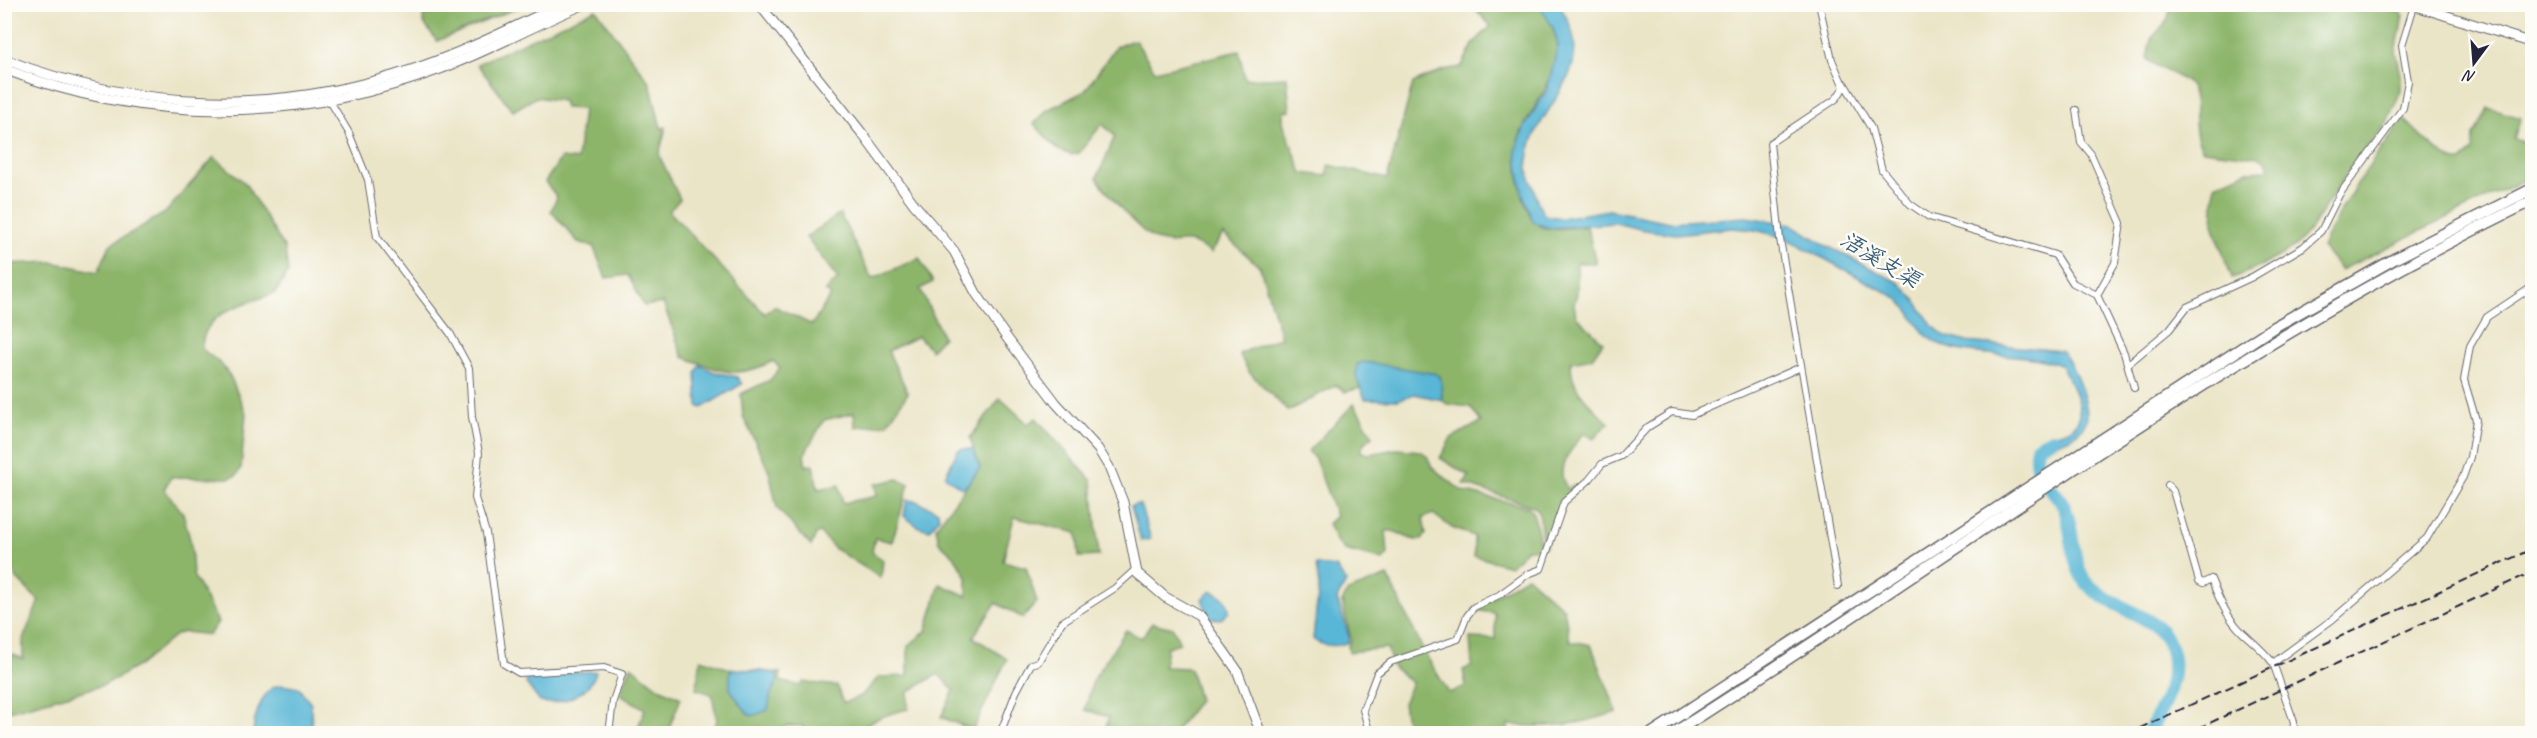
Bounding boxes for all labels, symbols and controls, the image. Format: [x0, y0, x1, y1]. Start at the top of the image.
north arrow [2444, 33, 2504, 93]
text: N [2460, 65, 2478, 87]
water label: 浯溪支渠 [1835, 225, 1927, 296]

